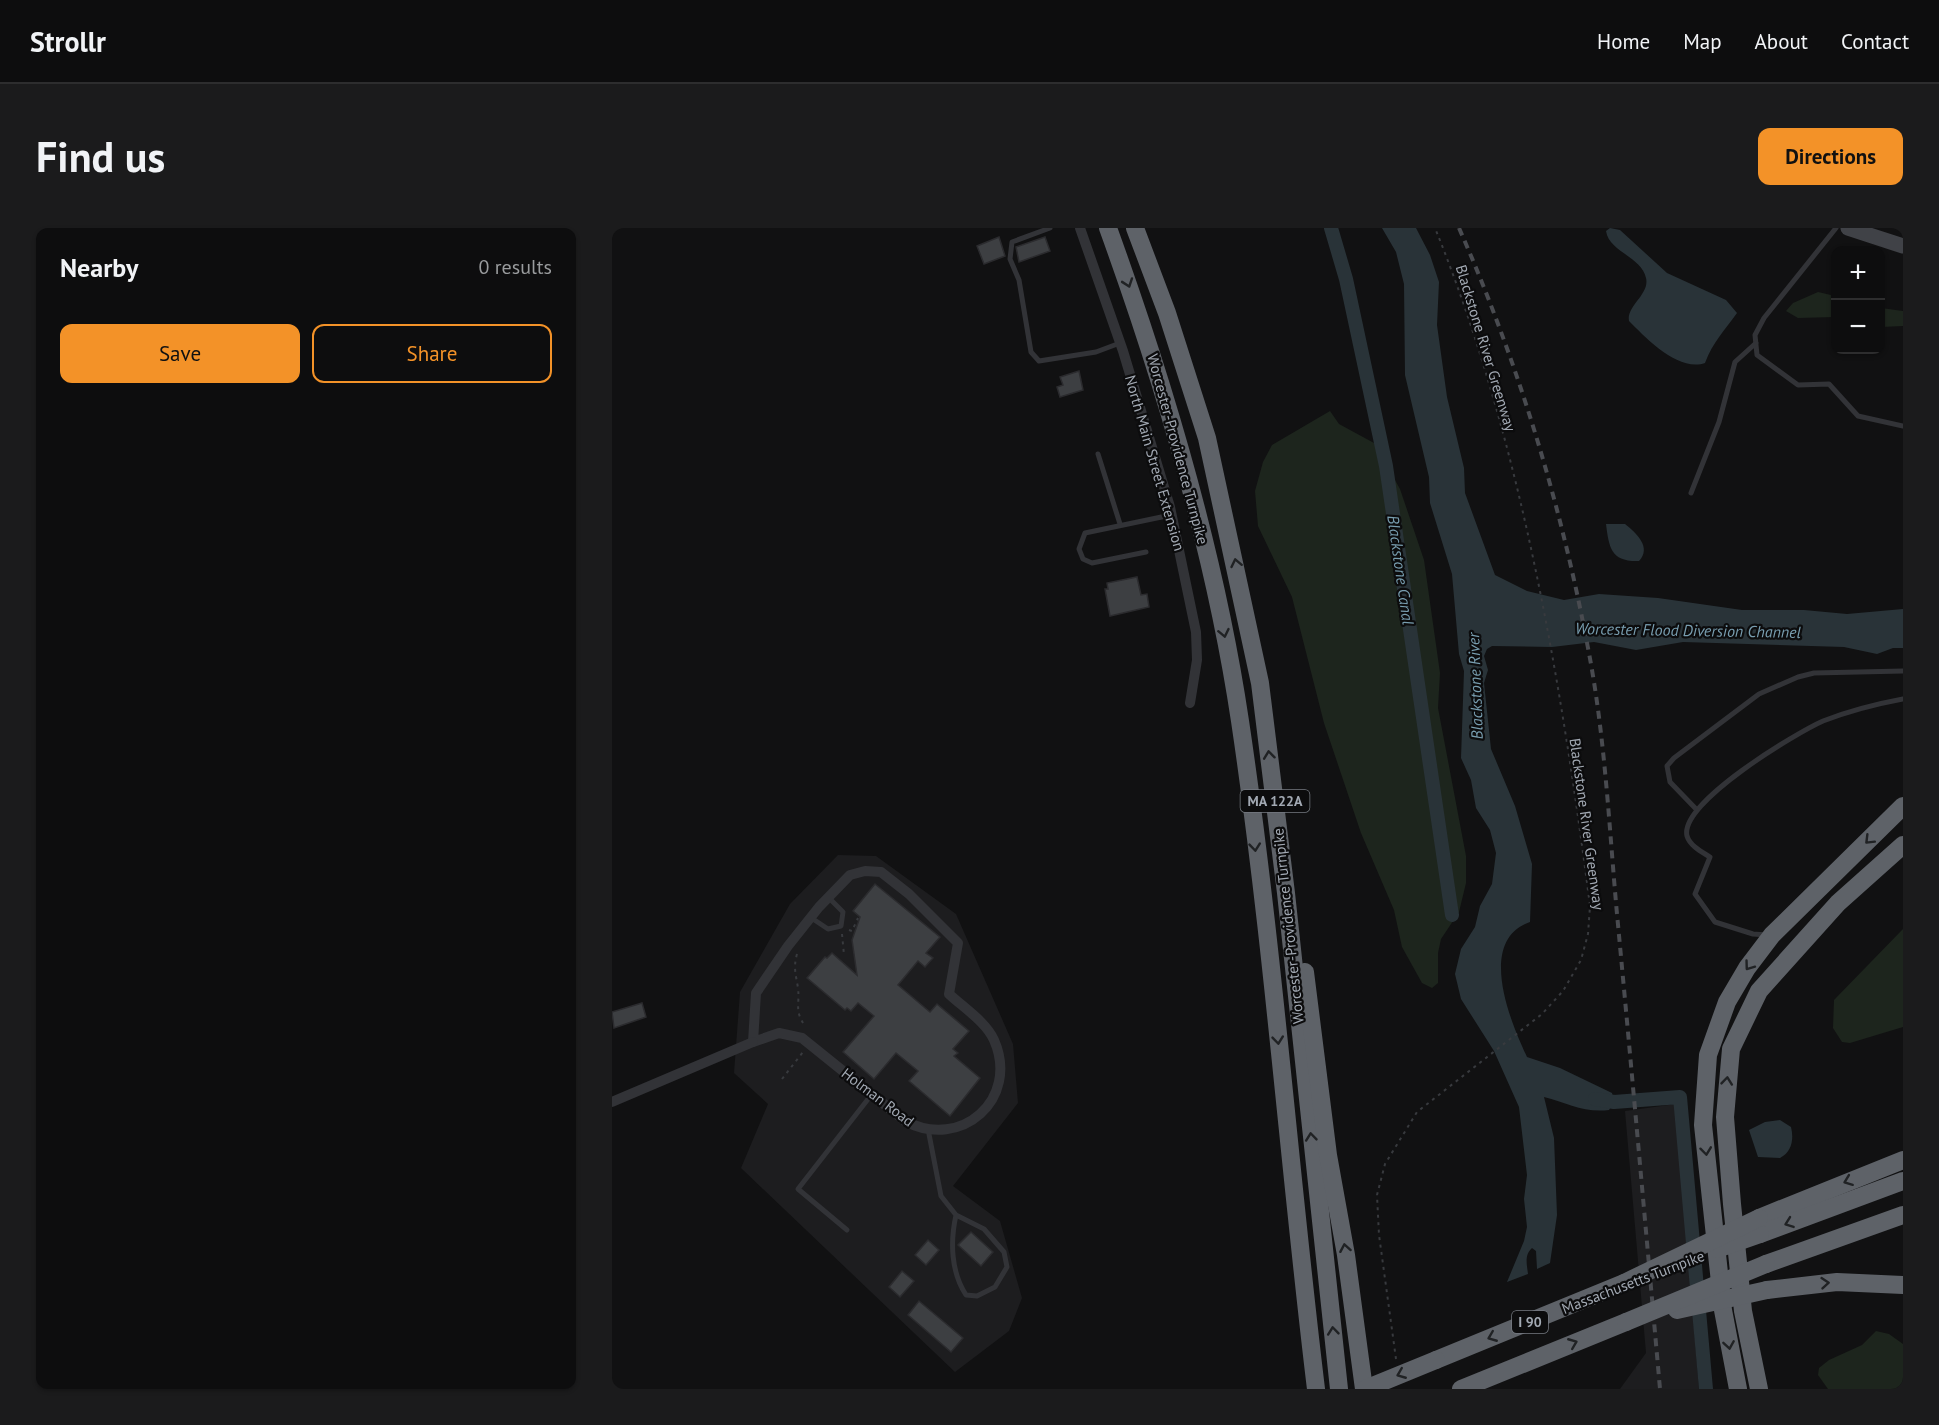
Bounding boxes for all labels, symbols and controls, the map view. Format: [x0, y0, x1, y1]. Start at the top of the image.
text: Strollr [30, 23, 106, 60]
text: Home [1597, 28, 1650, 55]
text: Map [1683, 28, 1722, 55]
text: About [1755, 28, 1808, 55]
text: Contact [1841, 28, 1909, 55]
button: Directions [1758, 128, 1903, 185]
text: Find us [36, 129, 165, 184]
map controls [1831, 246, 1885, 354]
button: + [1831, 246, 1885, 300]
text: Nearby [60, 251, 138, 284]
text: 0 results [479, 254, 552, 280]
street label: Blackstone River Greenway [1452, 262, 1520, 434]
one-way arrow [1120, 277, 1133, 288]
button: − [1831, 300, 1885, 354]
button: Save [60, 324, 300, 383]
button: Share [312, 324, 552, 383]
street label: Worcester-Providence Turnpike [1143, 352, 1213, 546]
street label: North Main Street Extension [1121, 373, 1189, 553]
water label: Blackstone Canal [1383, 514, 1419, 627]
one-way arrow [1230, 559, 1243, 569]
water label: Worcester Flood Diversion Channel [1575, 618, 1802, 642]
one-way arrow [1216, 628, 1229, 638]
water label: Blackstone River [1463, 631, 1487, 740]
street label: Blackstone River Greenway [1566, 737, 1608, 911]
one-way arrow [1264, 751, 1276, 760]
road number: MA 122A [1240, 790, 1310, 812]
street label: Worcester-Providence Turnpike [1268, 827, 1308, 1025]
one-way arrow [1865, 833, 1876, 844]
one-way arrow [1248, 842, 1261, 851]
one-way arrow [1745, 960, 1756, 971]
one-way arrow [1271, 1036, 1284, 1045]
street label: Holman Road [838, 1064, 918, 1130]
one-way arrow [1720, 1077, 1732, 1086]
one-way arrow [1305, 1133, 1318, 1142]
one-way arrow [1700, 1147, 1712, 1156]
one-way arrow [1844, 1174, 1854, 1187]
one-way arrow [1784, 1215, 1795, 1228]
one-way arrow [1339, 1243, 1351, 1253]
street label: Massachusetts Turnpike [1559, 1246, 1707, 1318]
one-way arrow [1820, 1277, 1829, 1290]
road number: I 90 [1512, 1311, 1548, 1333]
one-way arrow [1327, 1326, 1340, 1335]
one-way arrow [1487, 1330, 1498, 1342]
one-way arrow [1567, 1338, 1578, 1350]
one-way arrow [1722, 1340, 1734, 1349]
one-way arrow [1396, 1367, 1406, 1380]

